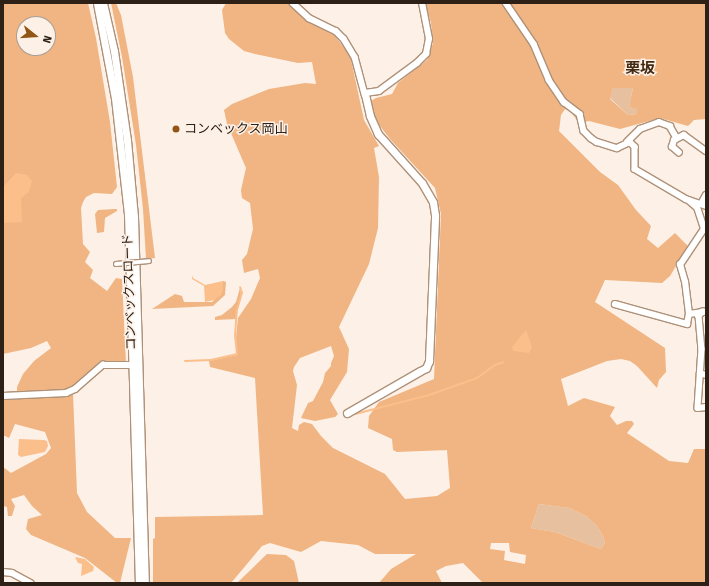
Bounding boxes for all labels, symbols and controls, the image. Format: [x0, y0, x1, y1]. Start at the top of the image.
north arrow [16, 16, 56, 56]
text: N [40, 34, 54, 45]
district label: 栗坂 [625, 60, 655, 78]
place label: コンベックス岡山 [184, 121, 288, 137]
marker: コンベックス岡山 [171, 124, 181, 134]
street label: コンベックスロード [120, 233, 140, 351]

